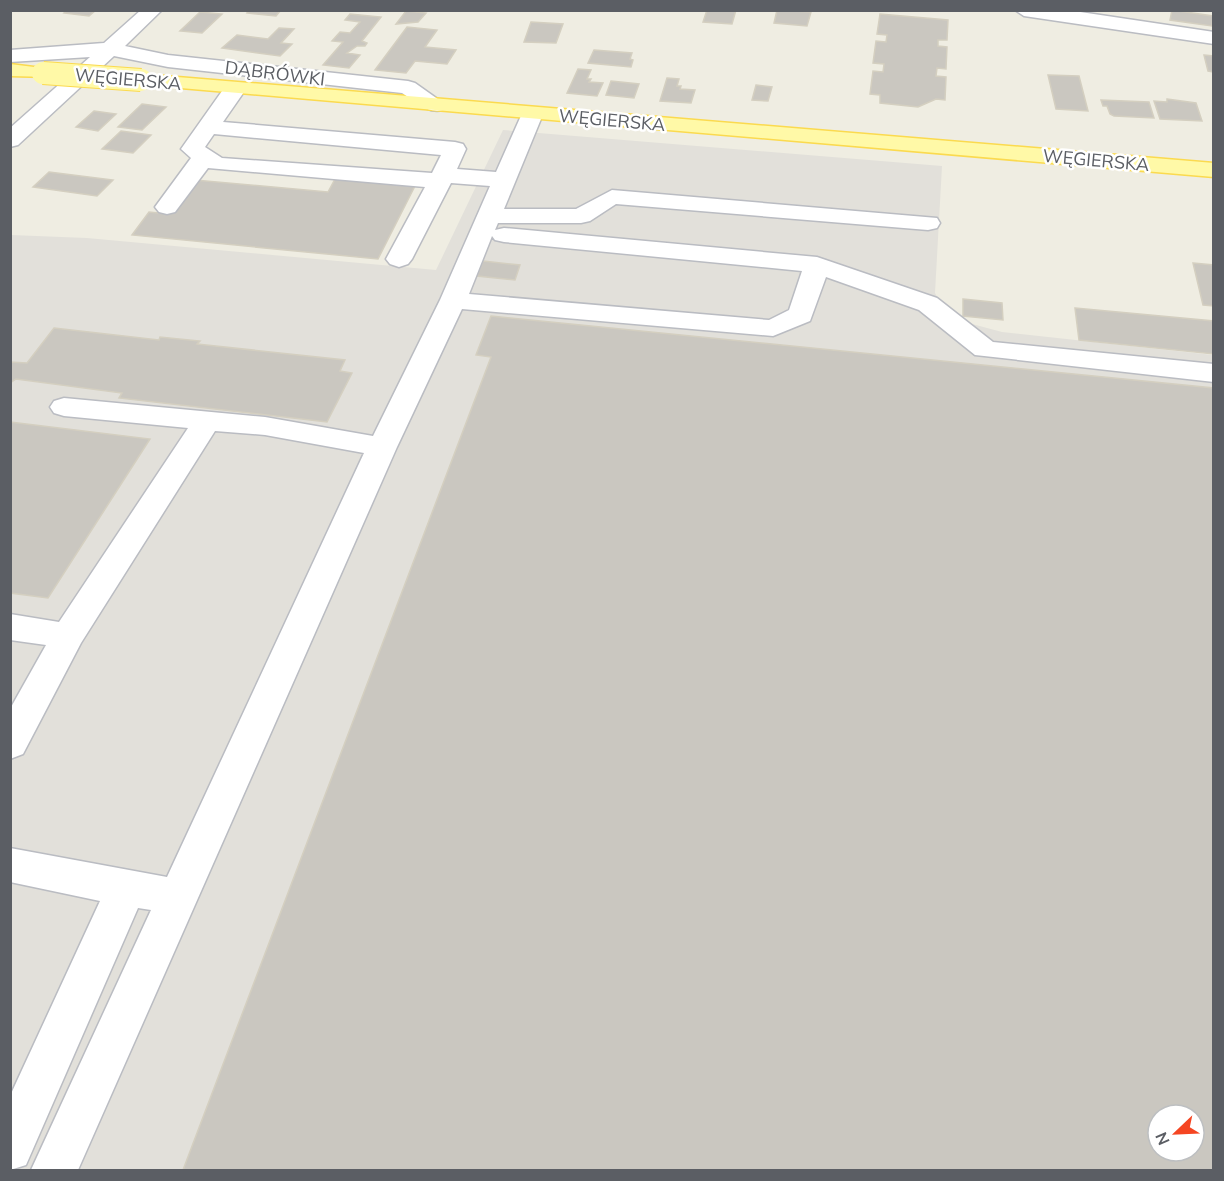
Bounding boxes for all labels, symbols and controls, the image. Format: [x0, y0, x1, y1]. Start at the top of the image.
street label: DĄBRÓWKI [224, 55, 326, 91]
street label: WĘGIERSKA [74, 63, 182, 95]
street label: WĘGIERSKA [558, 104, 666, 136]
street label: WĘGIERSKA [1042, 144, 1150, 176]
north arrow [1146, 1103, 1206, 1163]
text: N [1151, 1129, 1174, 1148]

